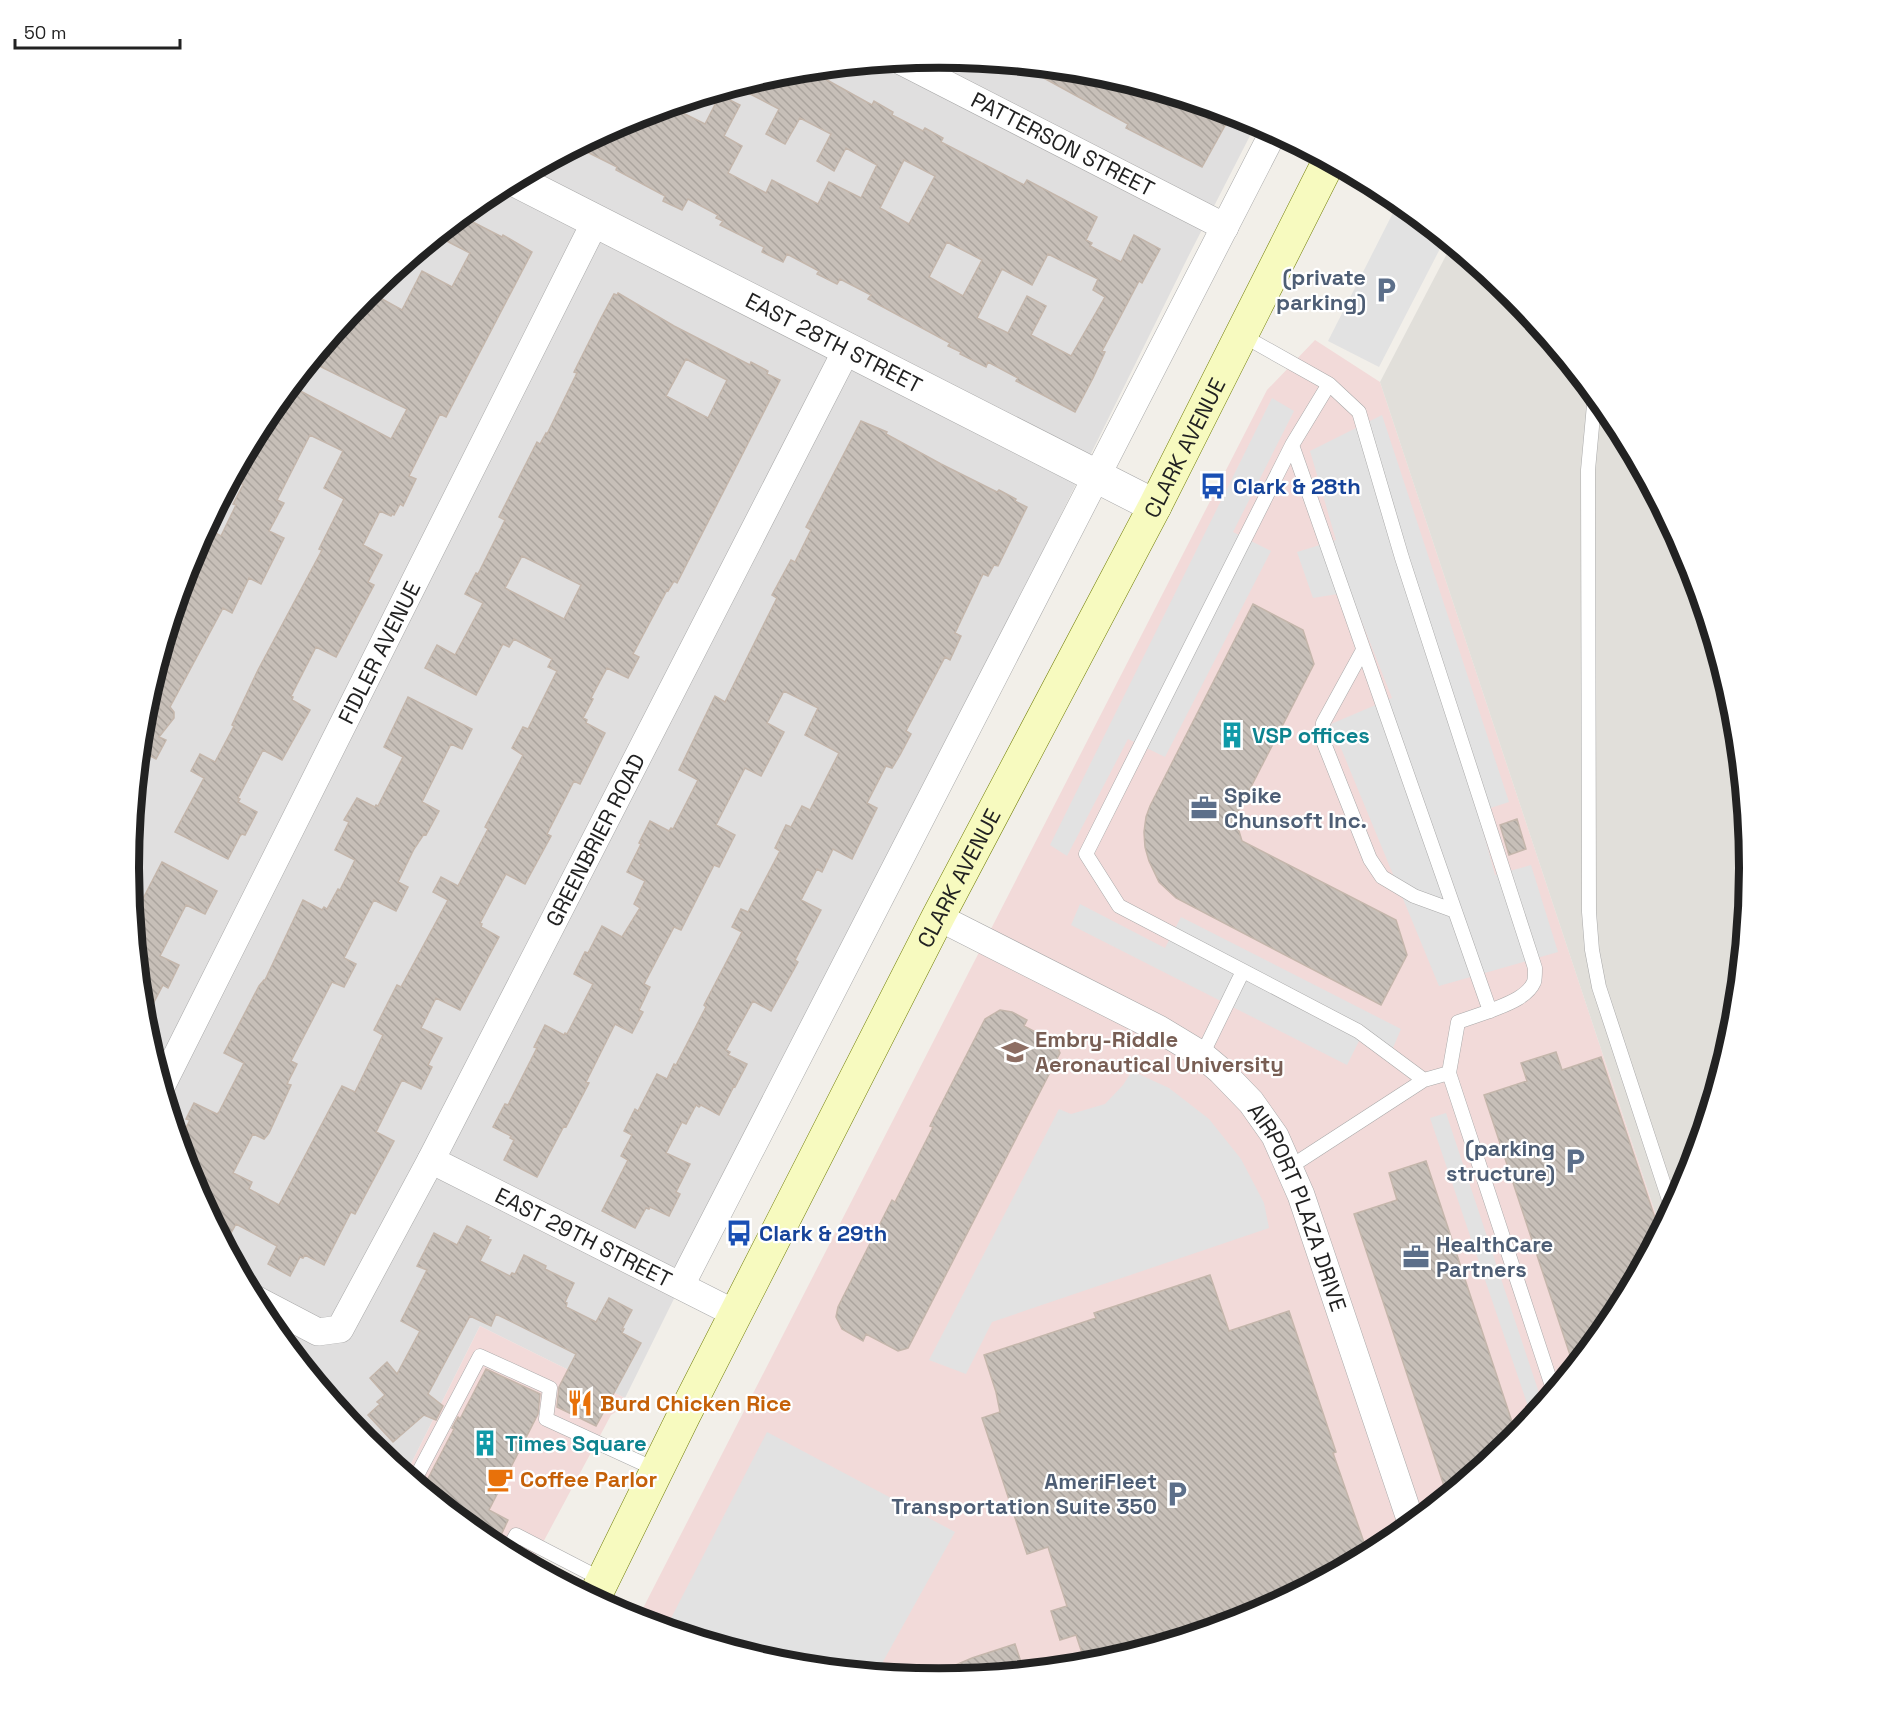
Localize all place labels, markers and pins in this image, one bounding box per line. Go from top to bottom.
place label: (private parking) [1276,263,1366,316]
parking icon: (private parking) [1371,275,1401,305]
bus stop icon: Clark & 28th [1198,471,1228,501]
place label: Clark & 28th [1233,472,1361,500]
building icon: VSP offices [1217,720,1247,750]
place label: VSP offices [1252,721,1370,749]
place label: Spike Chunsoft Inc. [1224,781,1367,834]
office icon: Spike Chunsoft Inc. [1189,793,1219,823]
place label: Embry-Riddle Aeronautical University [1035,1025,1284,1078]
school or university icon: Embry-Riddle Aeronautical University [1000,1037,1030,1067]
place label: (parking structure) [1446,1134,1555,1187]
parking icon: (parking structure) [1560,1146,1590,1176]
bus stop icon: Clark & 29th [724,1218,754,1248]
place label: Clark & 29th [759,1219,887,1247]
place label: HealthCare Partners [1436,1230,1553,1283]
office icon: HealthCare Partners [1401,1242,1431,1272]
restaurant icon: Burd Chicken Rice [565,1388,595,1418]
place label: Burd Chicken Rice [600,1389,792,1417]
building icon: Times Square [470,1428,500,1458]
place label: Times Square [505,1429,647,1457]
cafe icon: Coffee Parlor [485,1464,515,1494]
place label: Coffee Parlor [520,1465,657,1493]
place label: AmeriFleet Transportation Suite 350 [891,1467,1157,1520]
parking icon: AmeriFleet Transportation Suite 350 [1162,1479,1192,1509]

